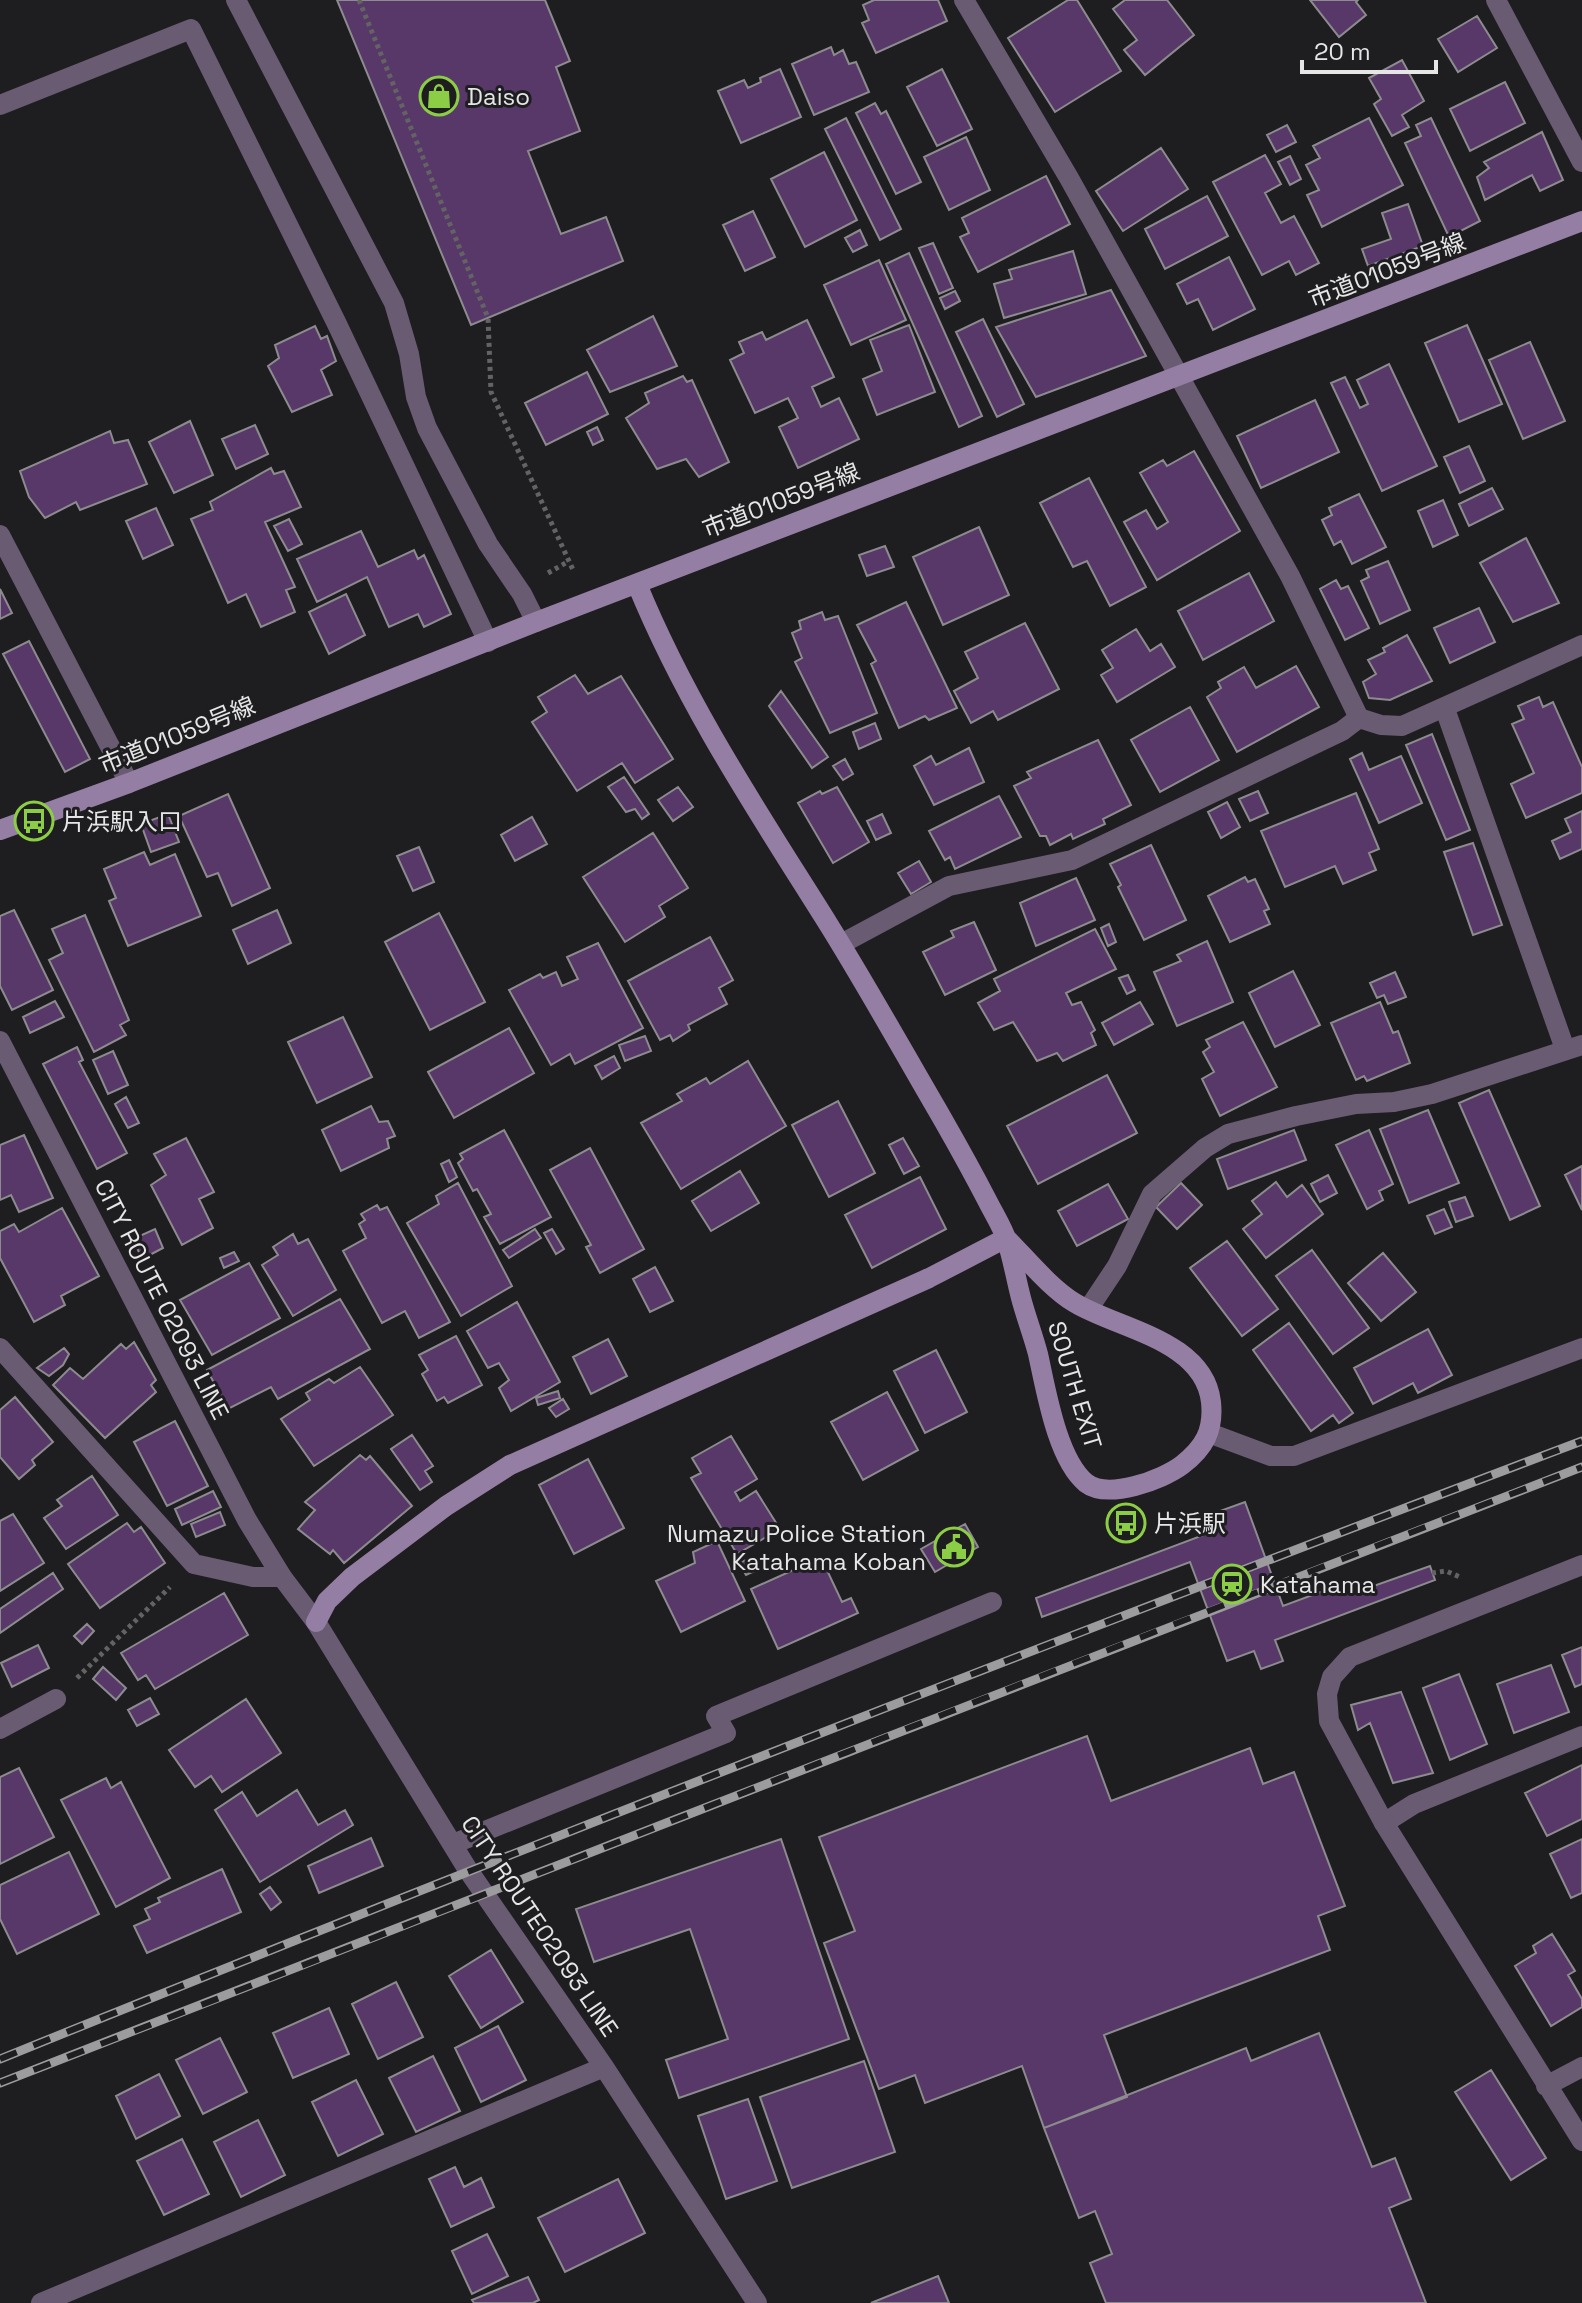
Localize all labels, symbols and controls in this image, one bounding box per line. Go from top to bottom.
scale bar [1302,24,1436,74]
text: 20 m [1314,36,1371,67]
shop icon: Daiso [418,75,460,117]
place label: Daiso [467,81,530,112]
street label: 市道01059号線 [1304,226,1470,314]
street label: 市道01059号線 [698,456,864,544]
street label: 市道01059号線 [94,690,260,780]
bus stop icon: 片浜駅入口 [13,800,55,842]
place label: 片浜駅入口 [62,806,182,837]
street label: CITY ROUTE 02093 LINE [88,1174,236,1424]
street label: SOUTH EXIT [1041,1318,1109,1452]
bus stop icon: 片浜駅 [1105,1502,1147,1544]
place label: 片浜駅 [1154,1508,1226,1539]
place label: Numazu Police Station Katahama Koban [667,1518,926,1577]
public building icon: Numazu Police Station Katahama Koban [933,1526,975,1568]
station icon: Katahama [1211,1563,1253,1605]
place label: Katahama [1260,1569,1376,1600]
street label: CITY ROUTE02093 LINE [455,1810,625,2042]

